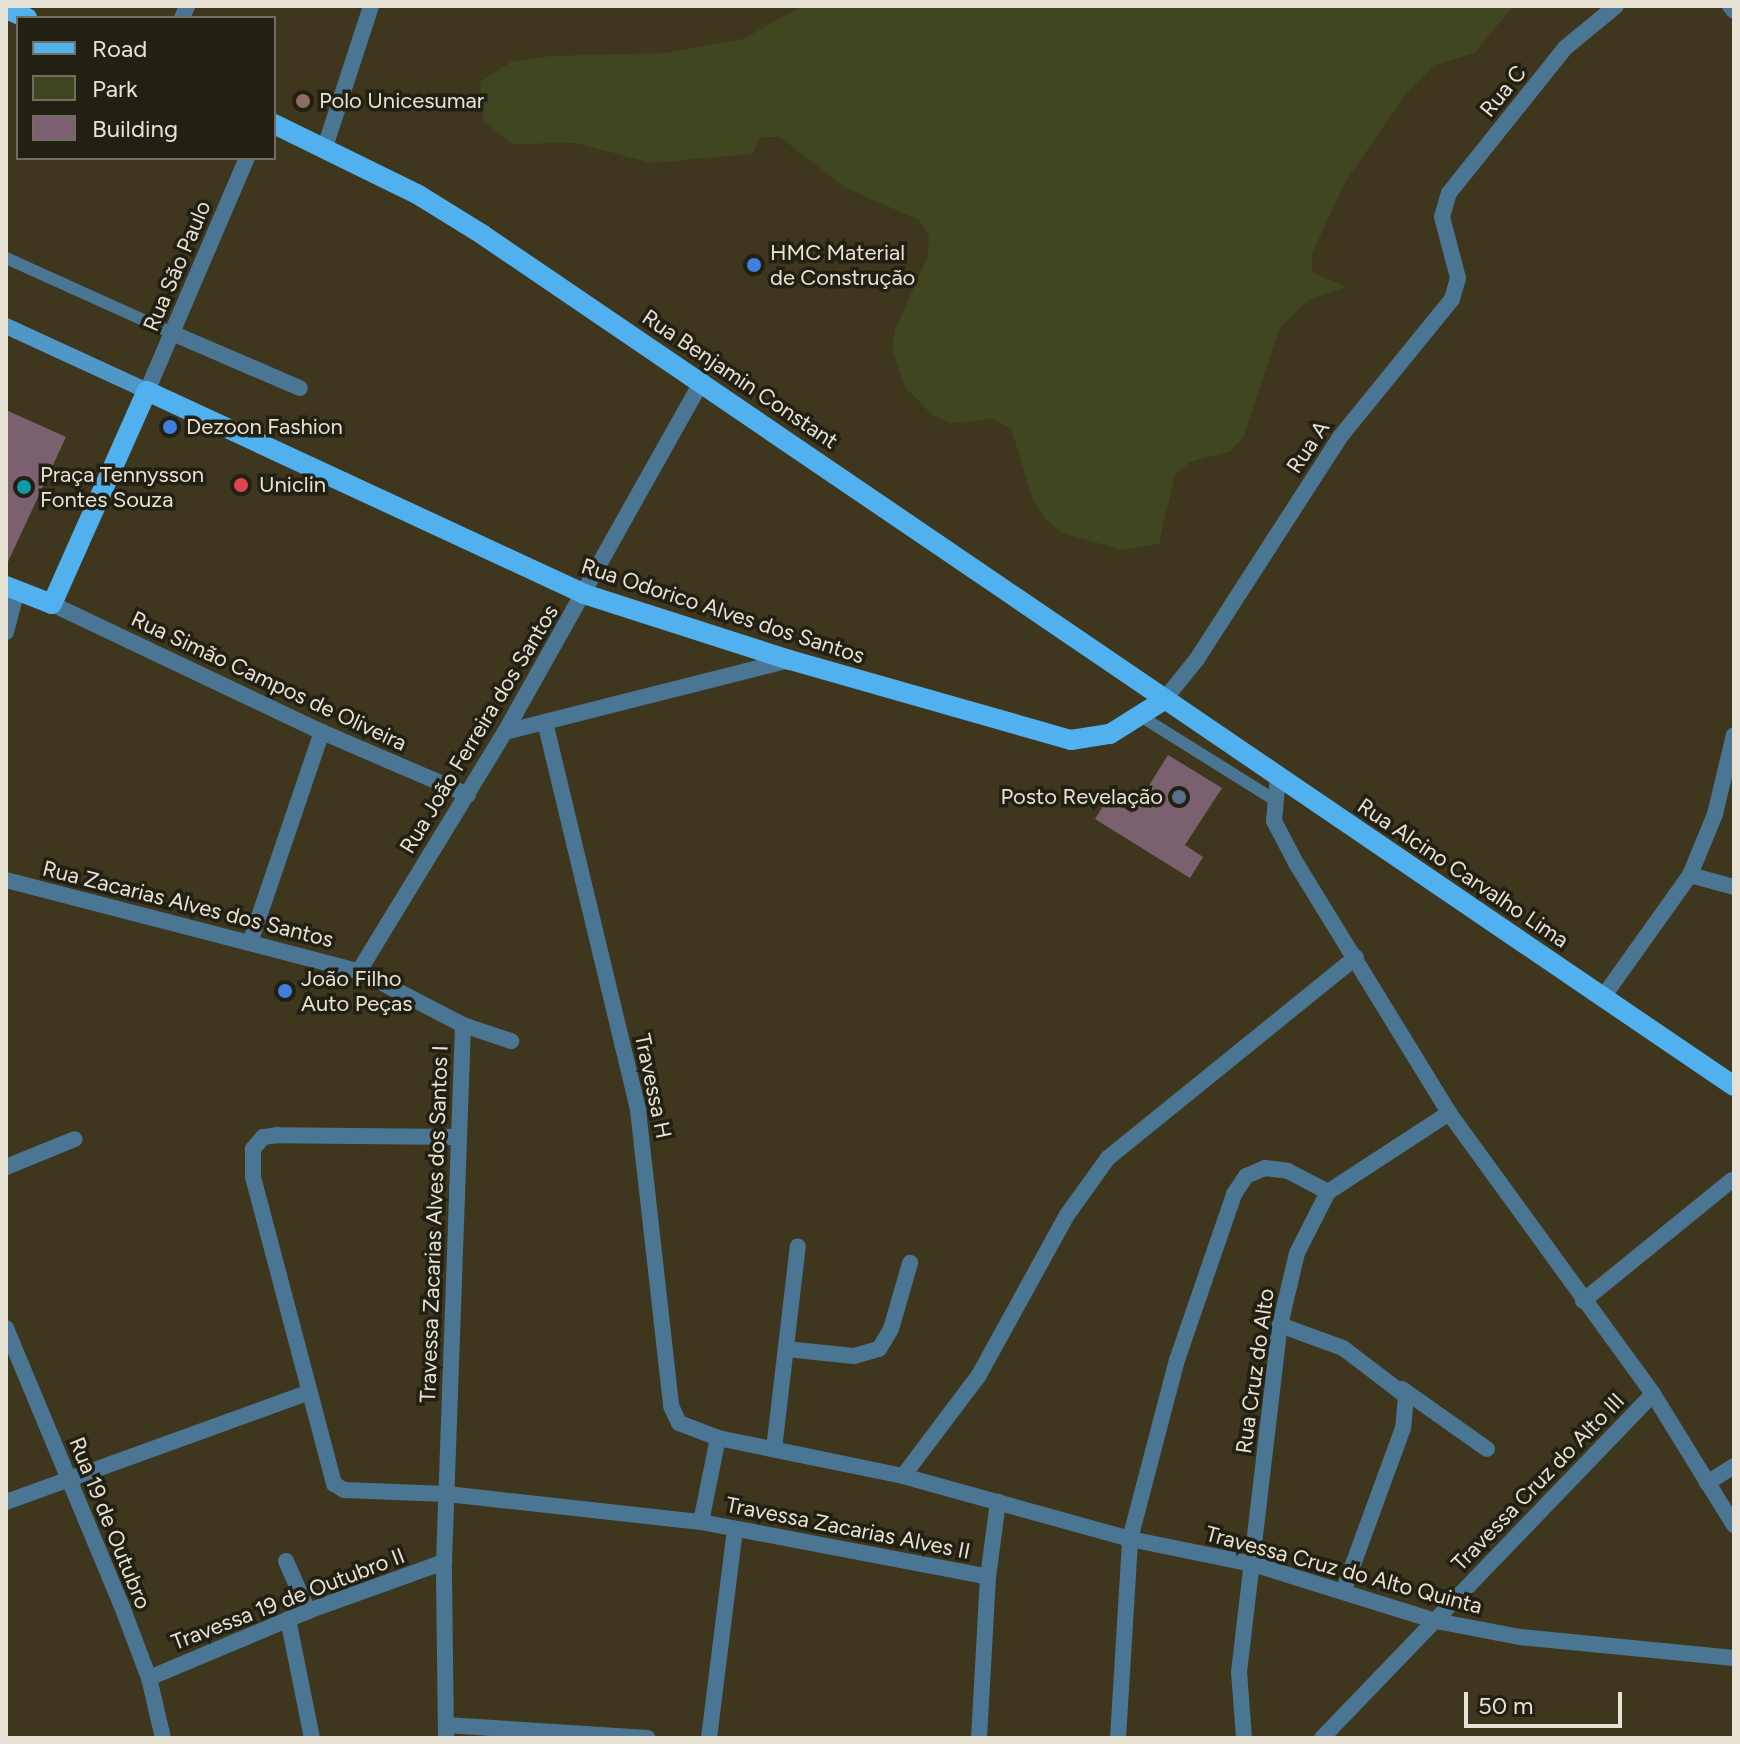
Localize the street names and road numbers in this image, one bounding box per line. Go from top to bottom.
street label: Rua C [1474,60,1532,122]
street label: Rua São Paulo [138,197,216,335]
street label: Rua Benjamin Constant [637,304,843,454]
street label: Rua A [1281,416,1335,478]
street label: Rua Odorico Alves dos Santos [578,553,868,669]
street label: Rua João Ferreira dos Santos [394,600,564,858]
street label: Rua Simão Campos de Oliveira [127,605,411,757]
street label: Rua Alcino Carvalho Lima [1353,793,1573,953]
street label: Rua Zacarias Alves dos Santos [40,855,336,953]
street label: Travessa H [629,1031,677,1141]
street label: Travessa Zacarias Alves dos Santos I [415,1045,453,1403]
street label: Rua Cruz do Alto [1230,1287,1280,1455]
street label: Travessa Cruz do Alto III [1446,1388,1630,1576]
street label: Rua 19 de Outubro [63,1433,157,1613]
street label: Travessa Zacarias Alves II [724,1491,972,1565]
street label: Travessa Cruz do Alto Quinta [1203,1520,1485,1620]
street label: Travessa 19 de Outubro II [168,1542,408,1656]

